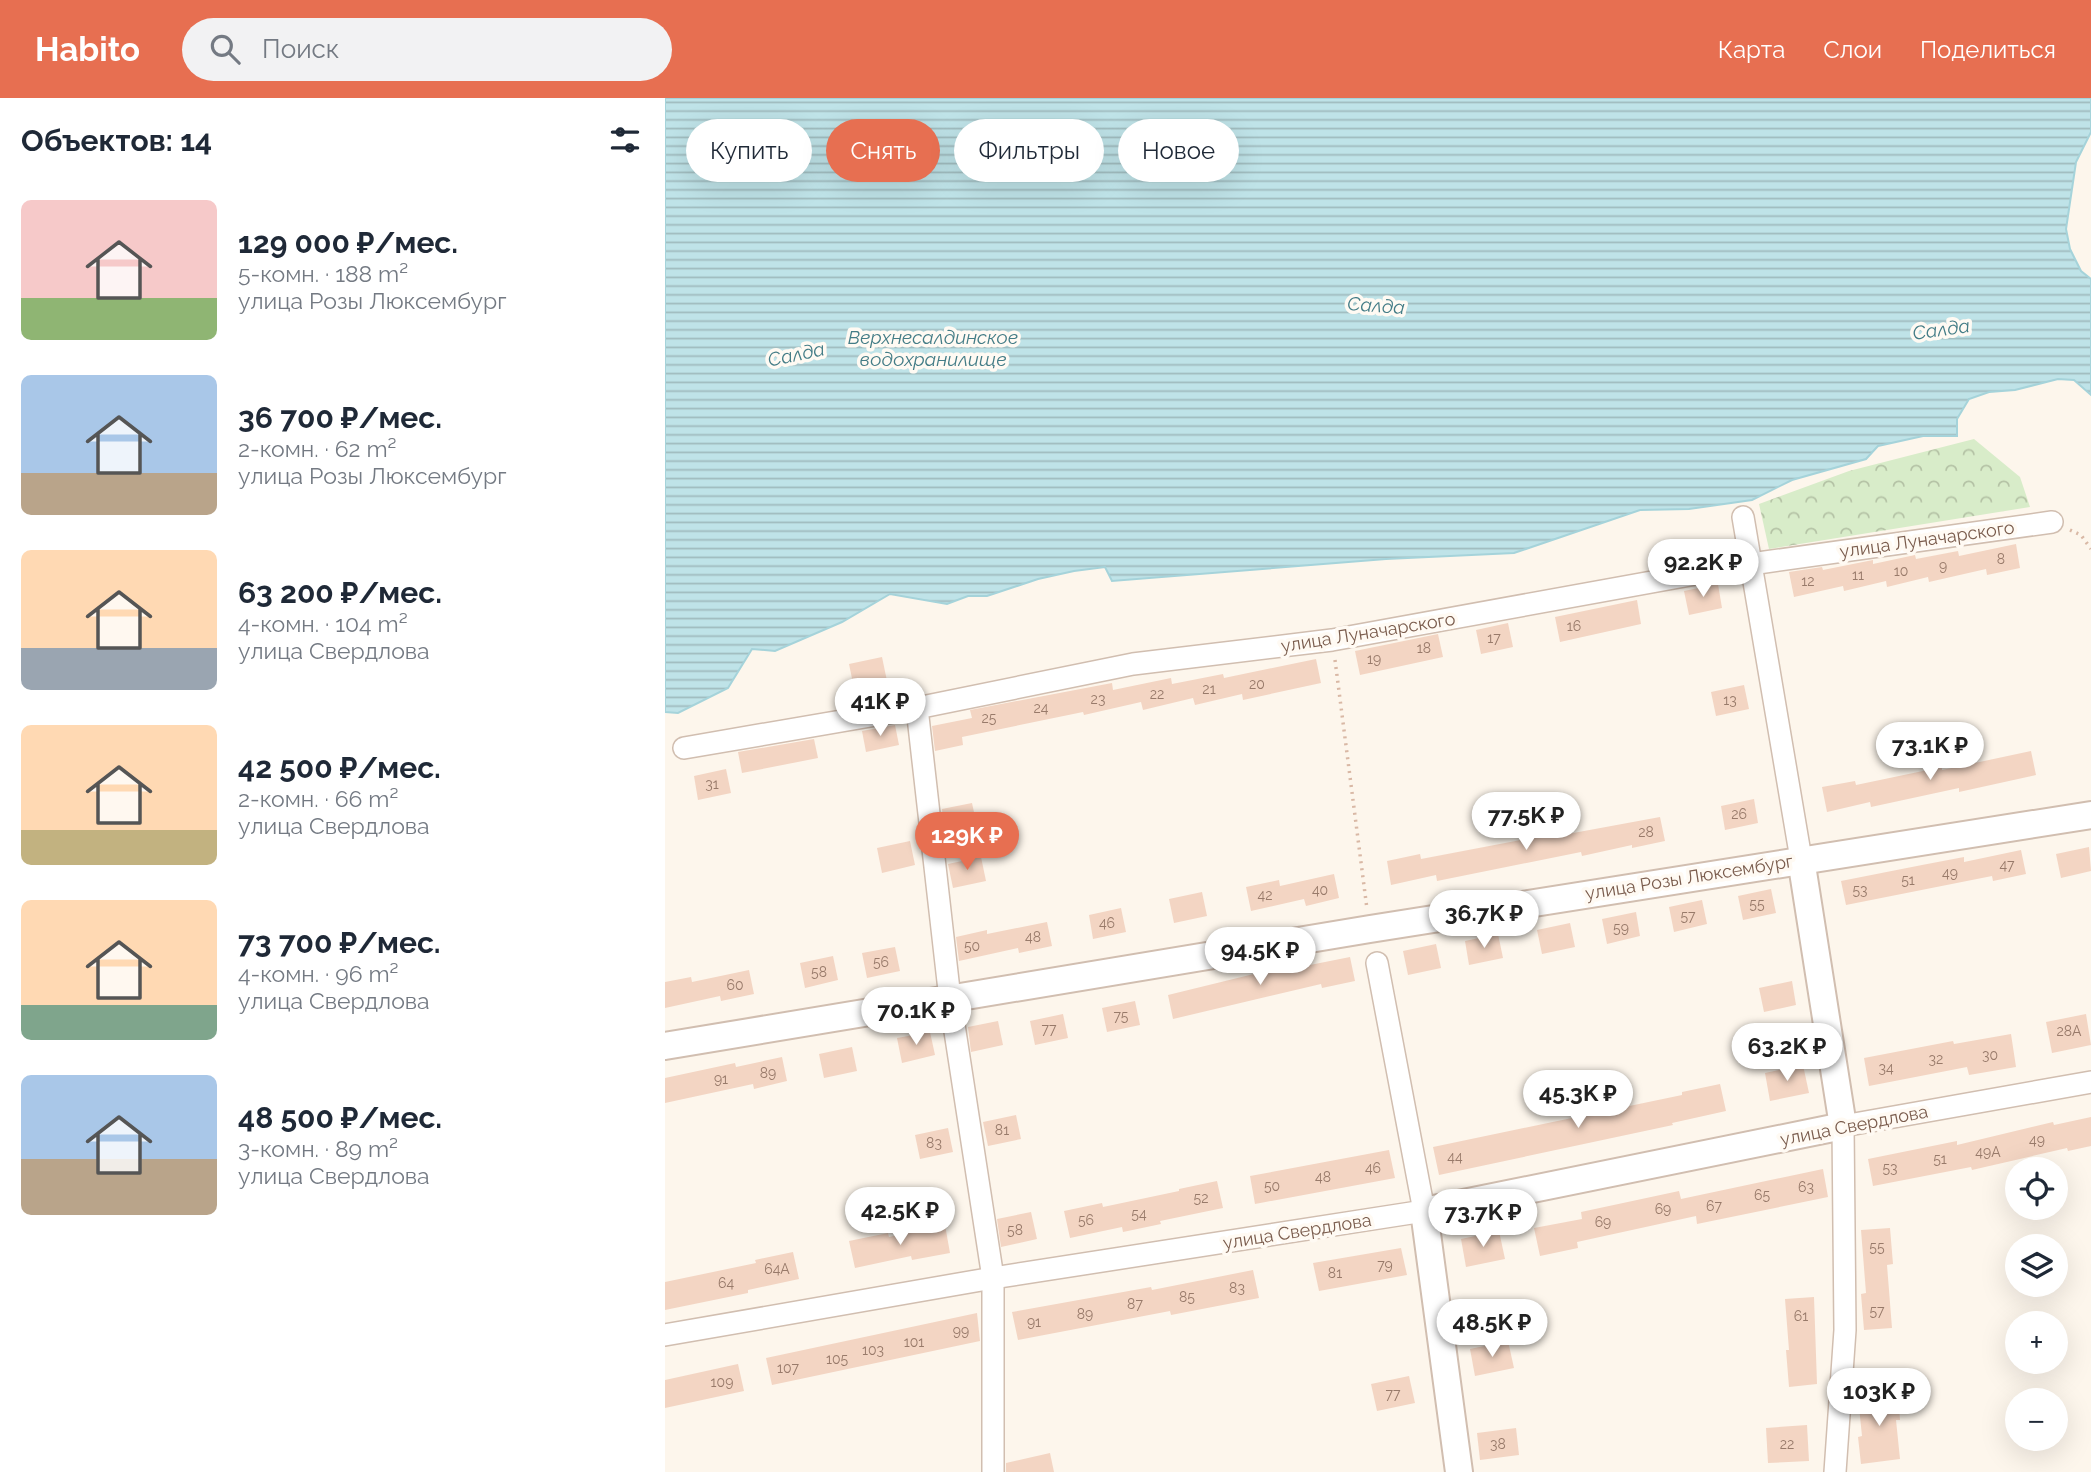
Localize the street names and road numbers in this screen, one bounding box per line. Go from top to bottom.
street label: улица Луначарского [1838,516,2016,562]
street label: улица Луначарского [1279,608,1457,656]
street label: улица Розы Люксембург [1584,850,1794,904]
street label: улица Свердлова [1778,1100,1930,1150]
street label: улица Свердлова [1221,1209,1373,1253]

